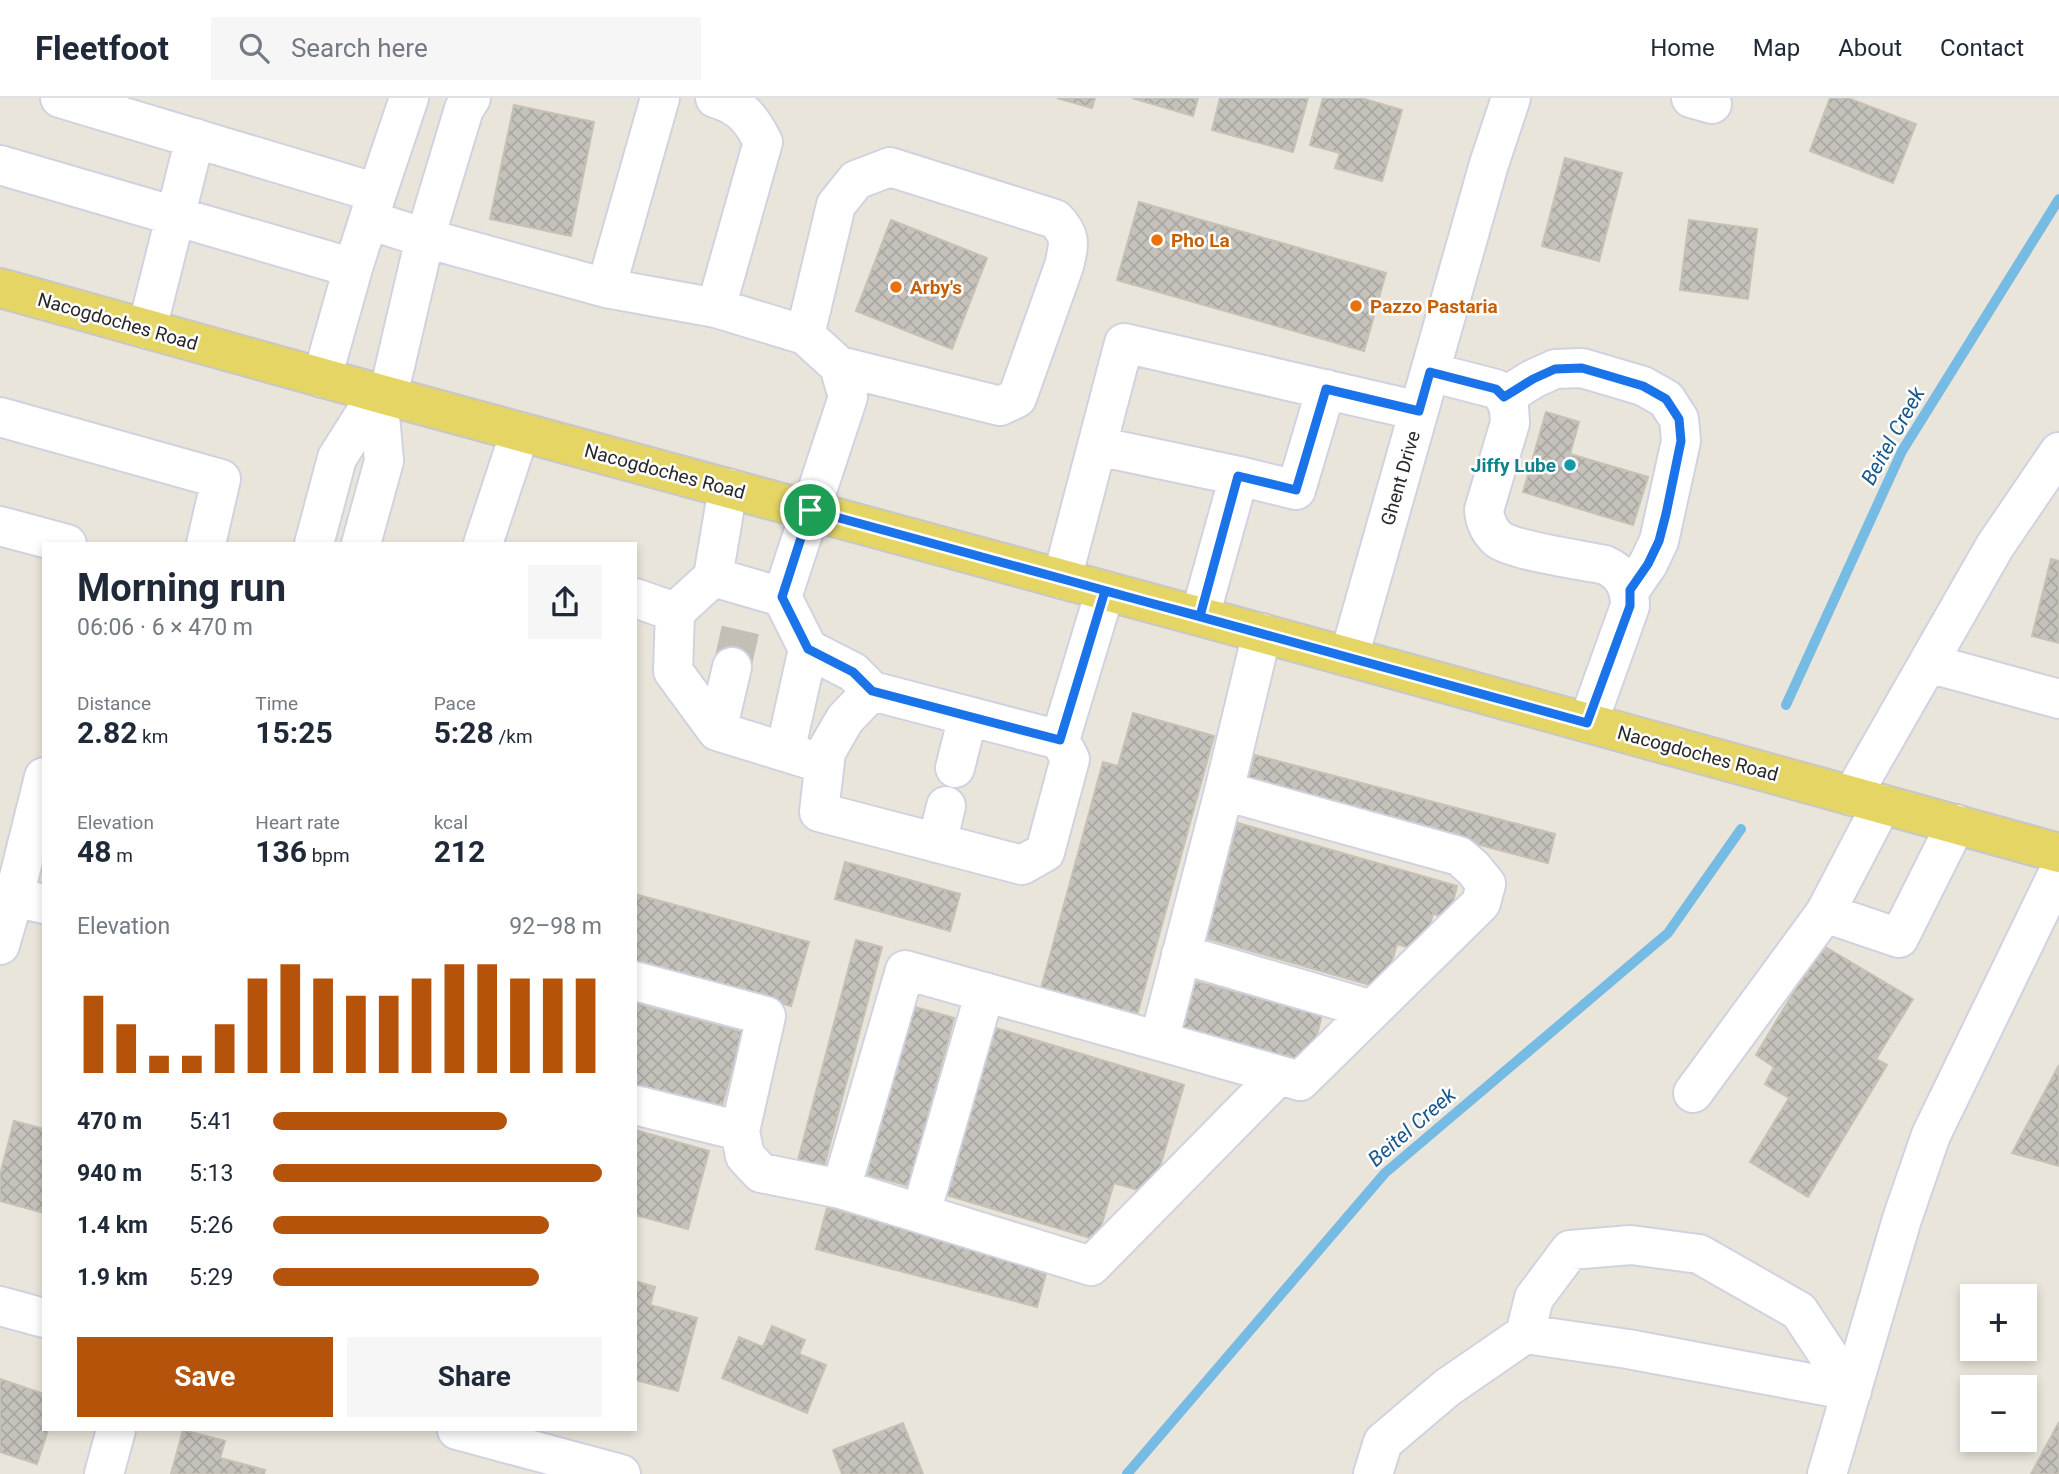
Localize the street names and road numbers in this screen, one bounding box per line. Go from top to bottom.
street label: Nacogdoches Road [35,288,201,355]
street label: Ghent Drive [1376,428,1425,528]
street label: Nacogdoches Road [582,439,748,504]
street label: Nacogdoches Road [1615,721,1781,786]

